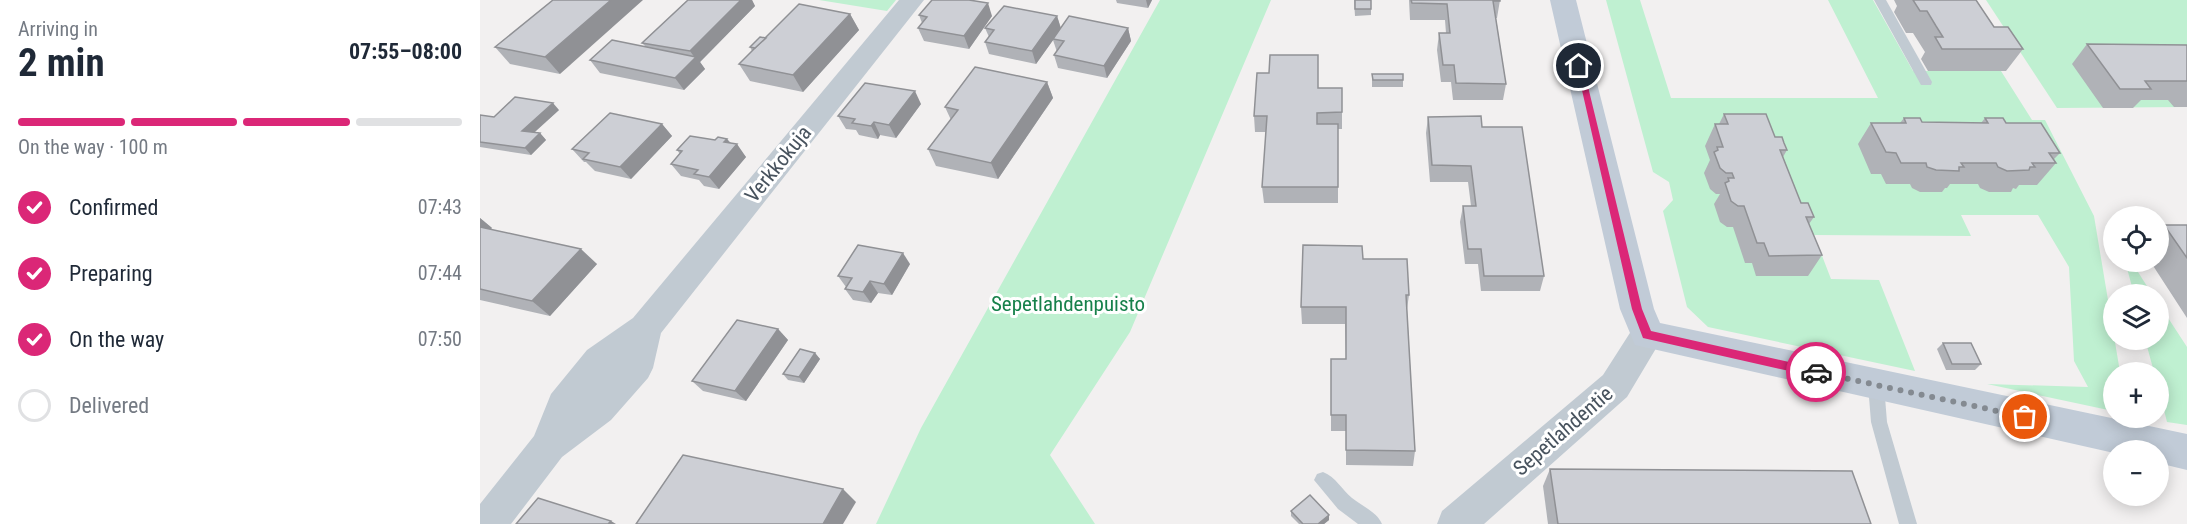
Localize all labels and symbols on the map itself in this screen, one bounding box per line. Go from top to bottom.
pin [1553,40,1604,91]
street label: Verkkokuja [740,121,816,207]
park label: Sepetlahdenpuisto [991,292,1145,316]
courier [1786,342,1846,402]
street label: Sepetlahdentie [1509,381,1618,481]
pin [1999,391,2050,442]

